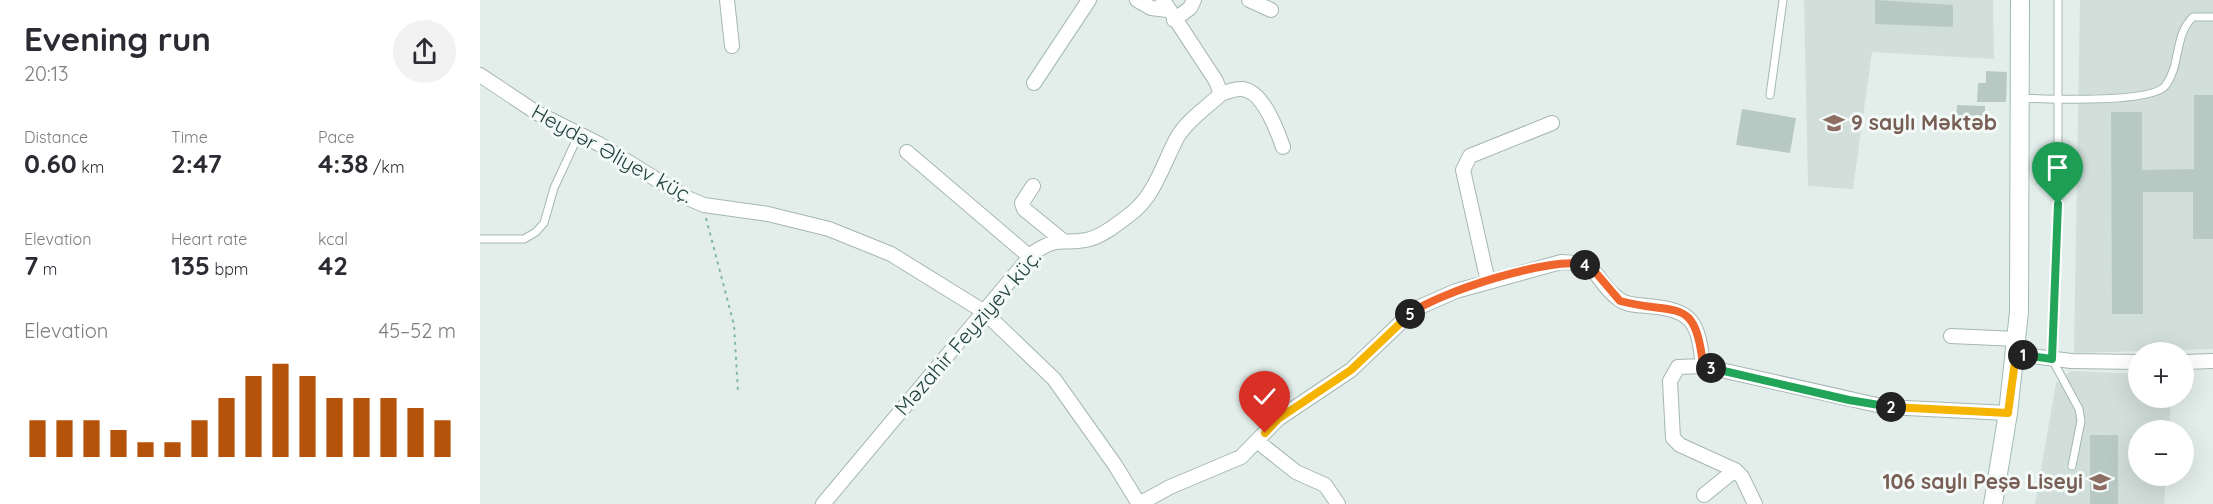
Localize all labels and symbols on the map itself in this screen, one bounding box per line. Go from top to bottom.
street label: Heydər Əliyev küç. [527,98,698,208]
place label: 9 saylı Məktəb [1851,109,1997,135]
school or university icon: 9 saylı Məktəb [1822,111,1846,135]
pin [2032,142,2083,204]
street label: Məzahir Feyziyev küç. [888,244,1046,420]
pin: 4 [1570,250,1600,280]
pin: 5 [1395,299,1425,329]
pin: 1 [2008,340,2038,370]
pin: 3 [1696,353,1726,383]
pin [1239,371,1290,433]
pin: 2 [1876,392,1906,422]
place label: 106 saylı Peşə Liseyi [1882,468,2083,494]
school or university icon: 106 saylı Peşə Liseyi [2088,470,2112,494]

